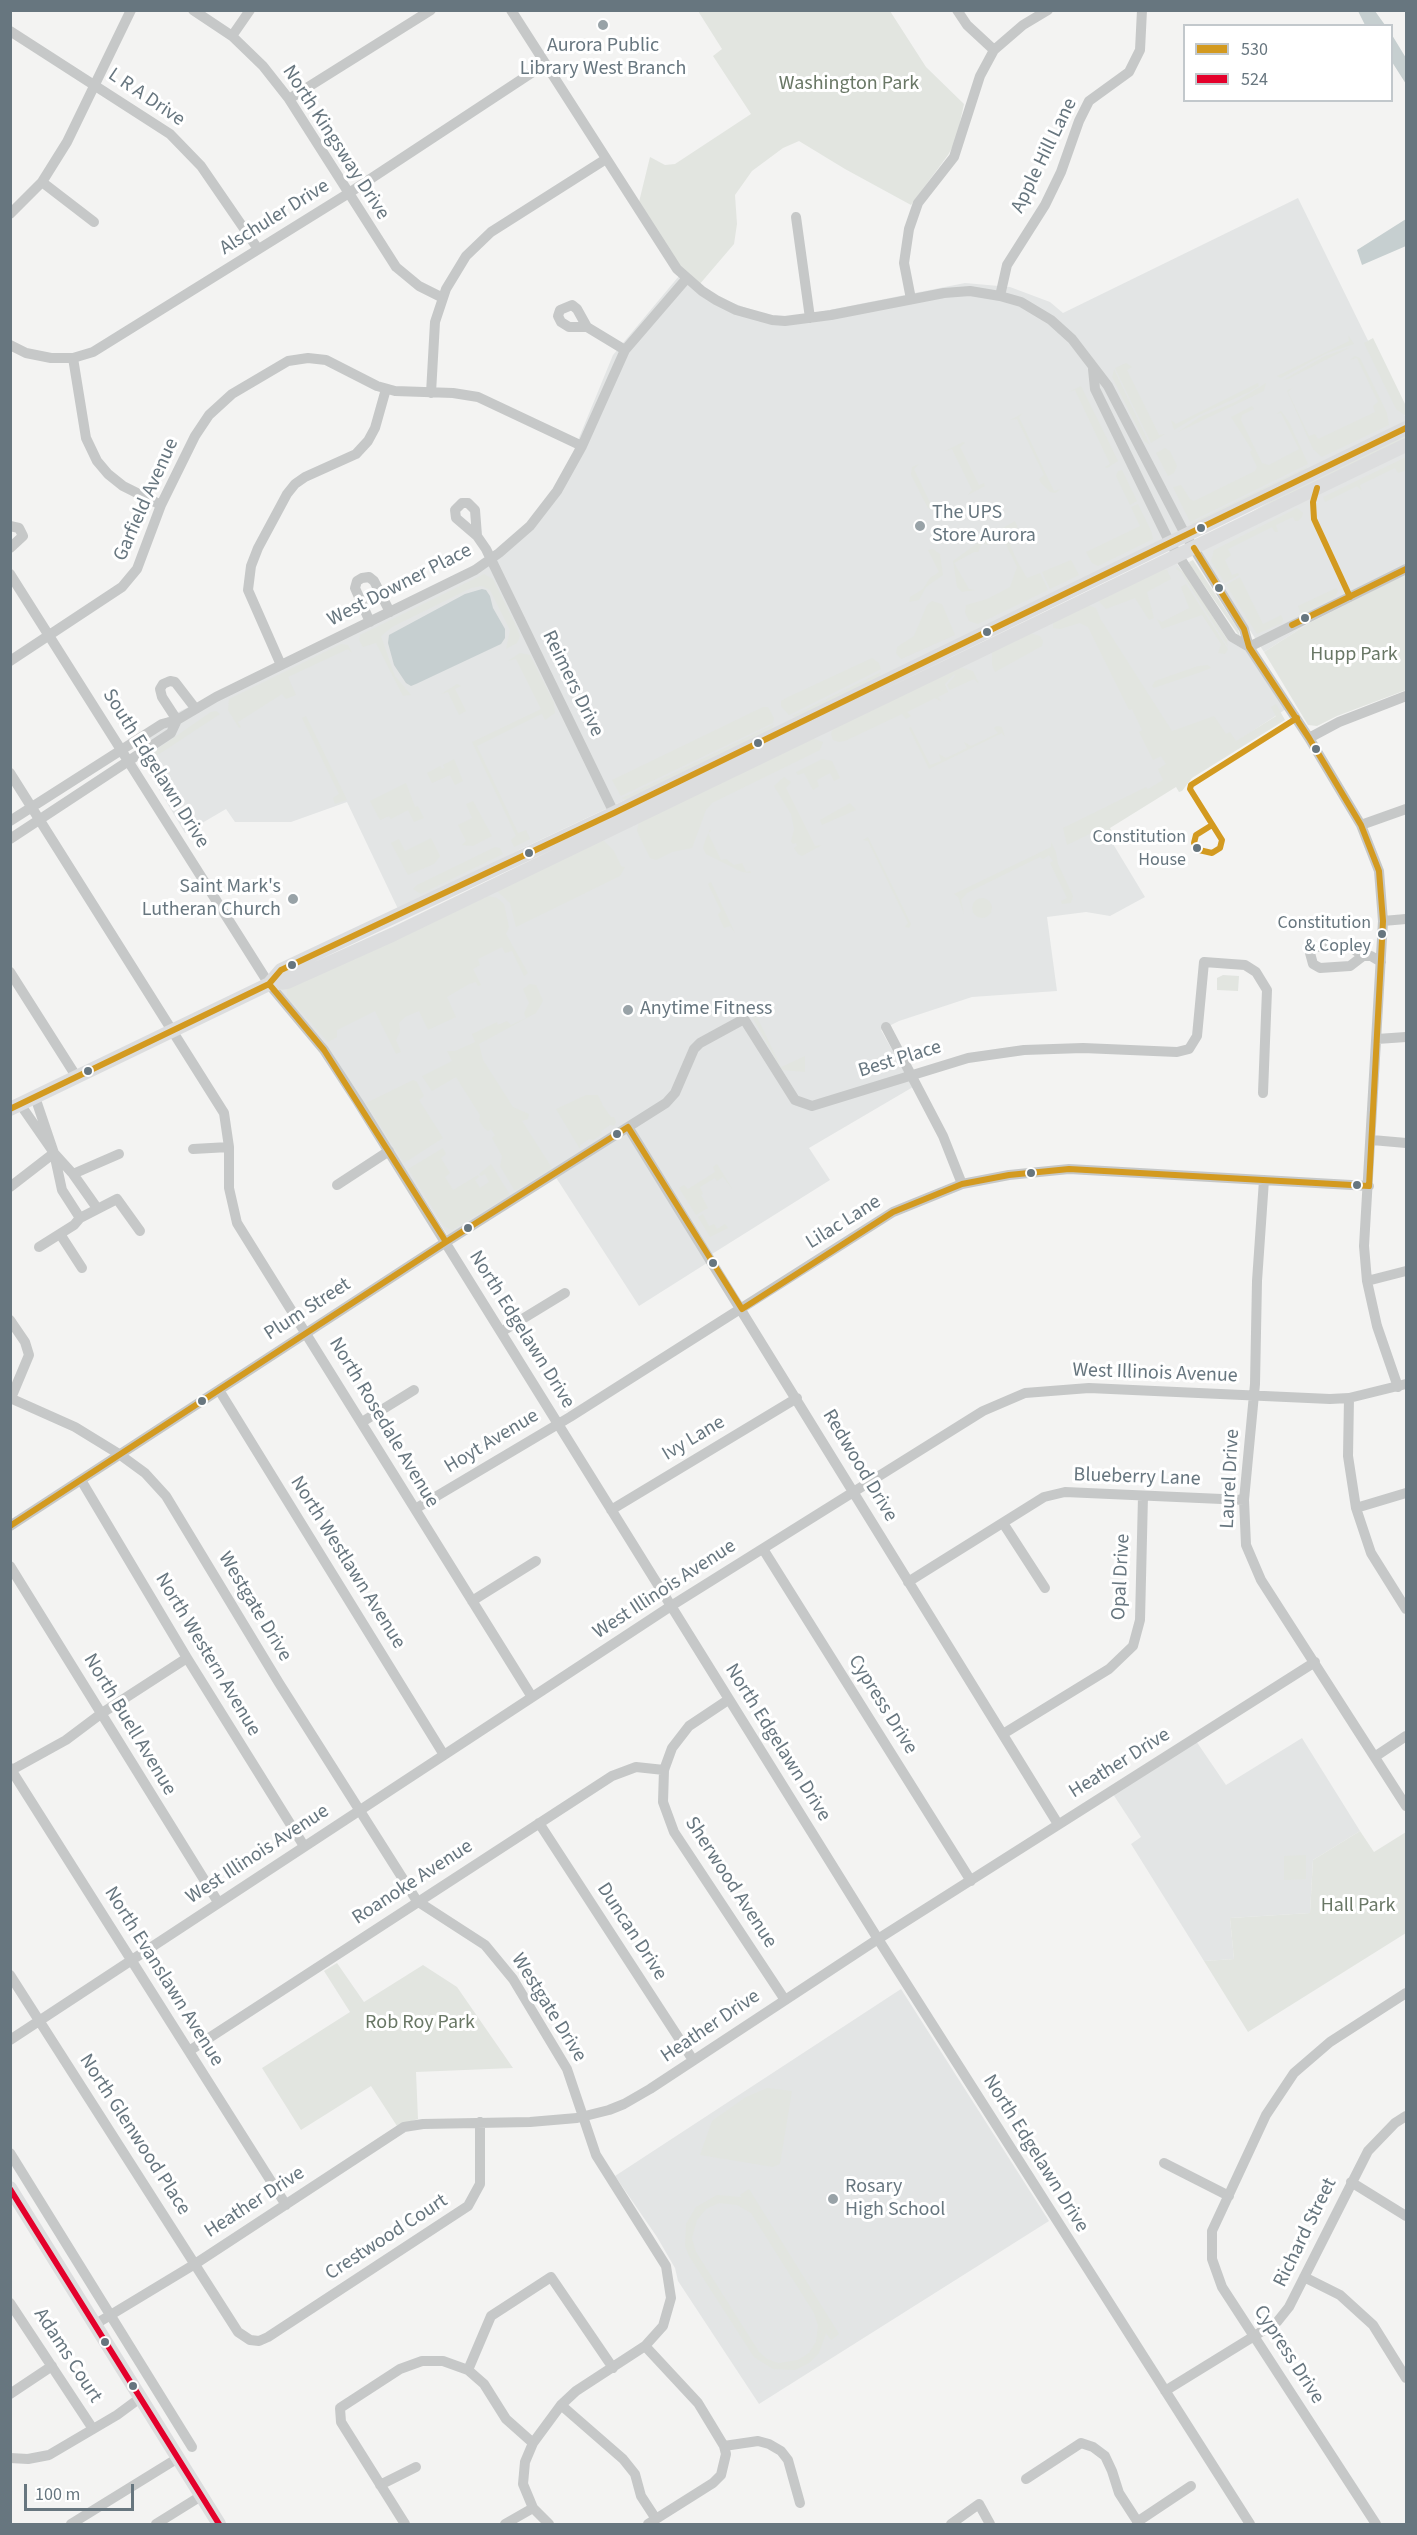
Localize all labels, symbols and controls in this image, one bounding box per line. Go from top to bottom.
marker: Aurora Public Library West Branch [596,18,610,32]
legend [1183,24,1393,102]
place label: Aurora Public Library West Branch [520,35,686,82]
text: 530 [1241,37,1268,62]
street label: North Kingsway Drive [276,61,394,225]
street label: L R A Drive [103,64,189,132]
text: 524 [1241,67,1268,92]
park label: Washington Park [779,73,919,97]
street label: Apple Hill Lane [1007,95,1083,217]
street label: Alschuler Drive [216,175,334,261]
street label: Garfield Avenue [109,435,185,565]
place label: The UPS Store Aurora [932,502,1036,549]
marker: The UPS Store Aurora [913,519,927,533]
unlabelled marker [1195,522,1207,534]
street label: West Downer Place [324,539,476,633]
unlabelled marker [1213,582,1225,594]
unlabelled marker [1299,612,1311,624]
unlabelled marker [981,626,993,638]
street label: Reimers Drive [536,627,608,741]
park label: Hupp Park [1310,644,1398,668]
street label: South Edgelawn Drive [96,685,214,853]
unlabelled marker [752,737,764,749]
unlabelled marker [1310,743,1322,755]
place label: Constitution House [1092,827,1186,870]
marker: Constitution House [1191,842,1203,854]
unlabelled marker [523,847,535,859]
place label: Saint Mark's Lutheran Church [142,876,281,923]
marker: Saint Mark's Lutheran Church [286,892,300,906]
place label: Constitution & Copley [1277,913,1371,956]
marker: Constitution & Copley [1376,928,1388,940]
unlabelled marker [286,959,298,971]
place label: Anytime Fitness [640,998,772,1022]
marker: Anytime Fitness [621,1003,635,1017]
street label: Best Place [856,1036,944,1084]
unlabelled marker [82,1065,94,1077]
unlabelled marker [611,1128,623,1140]
unlabelled marker [1025,1167,1037,1179]
unlabelled marker [1351,1179,1363,1191]
street label: Lilac Lane [802,1191,886,1255]
unlabelled marker [462,1222,474,1234]
street label: North Edgelawn Drive [463,1247,579,1413]
unlabelled marker [707,1257,719,1269]
street label: Plum Street [260,1273,356,1347]
street label: North Rosedale Avenue [323,1333,443,1513]
street label: West Illinois Avenue [1072,1359,1238,1389]
unlabelled marker [196,1395,208,1407]
street label: Hoyt Avenue [441,1405,543,1479]
street label: Redwood Drive [816,1406,902,1526]
street label: Ivy Lane [658,1411,730,1467]
street label: Laurel Drive [1216,1429,1246,1529]
street label: Blueberry Lane [1073,1464,1201,1492]
street label: North Westlawn Avenue [284,1472,410,1654]
street label: Opal Drive [1108,1533,1136,1621]
street label: West Illinois Avenue [589,1535,741,1645]
street label: Westgate Drive [212,1548,296,1666]
street label: North Western Avenue [149,1569,265,1741]
street label: North Buell Avenue [77,1650,181,1800]
street label: Cypress Drive [842,1651,922,1759]
street label: North Edgelawn Drive [719,1660,835,1826]
street label: Heather Drive [1065,1724,1175,1804]
street label: West Illinois Avenue [182,1800,334,1910]
street label: Sherwood Avenue [679,1813,781,1953]
street label: Roanoke Avenue [348,1835,478,1931]
street label: Duncan Drive [591,1879,671,1985]
street label: North Evanslawn Avenue [98,1883,228,2071]
park label: Hall Park [1321,1895,1395,1919]
street label: Westgate Drive [505,1949,591,2067]
street label: Heather Drive [657,1985,765,2069]
park label: Rob Roy Park [365,2012,475,2036]
street label: North Glenwood Place [73,2050,195,2220]
street label: North Edgelawn Drive [977,2071,1093,2237]
street label: Heather Drive [201,2162,309,2244]
street label: Richard Street [1269,2175,1343,2291]
place label: Rosary High School [845,2176,945,2223]
street label: Crestwood Court [321,2190,453,2286]
marker: Rosary High School [826,2192,840,2206]
street label: Cypress Drive [1247,2301,1329,2409]
street label: Adams Court [28,2304,106,2408]
unlabelled marker [99,2336,111,2348]
unlabelled marker [127,2380,139,2392]
scale bar [27,2472,136,2510]
text: 100 m [35,2482,80,2507]

